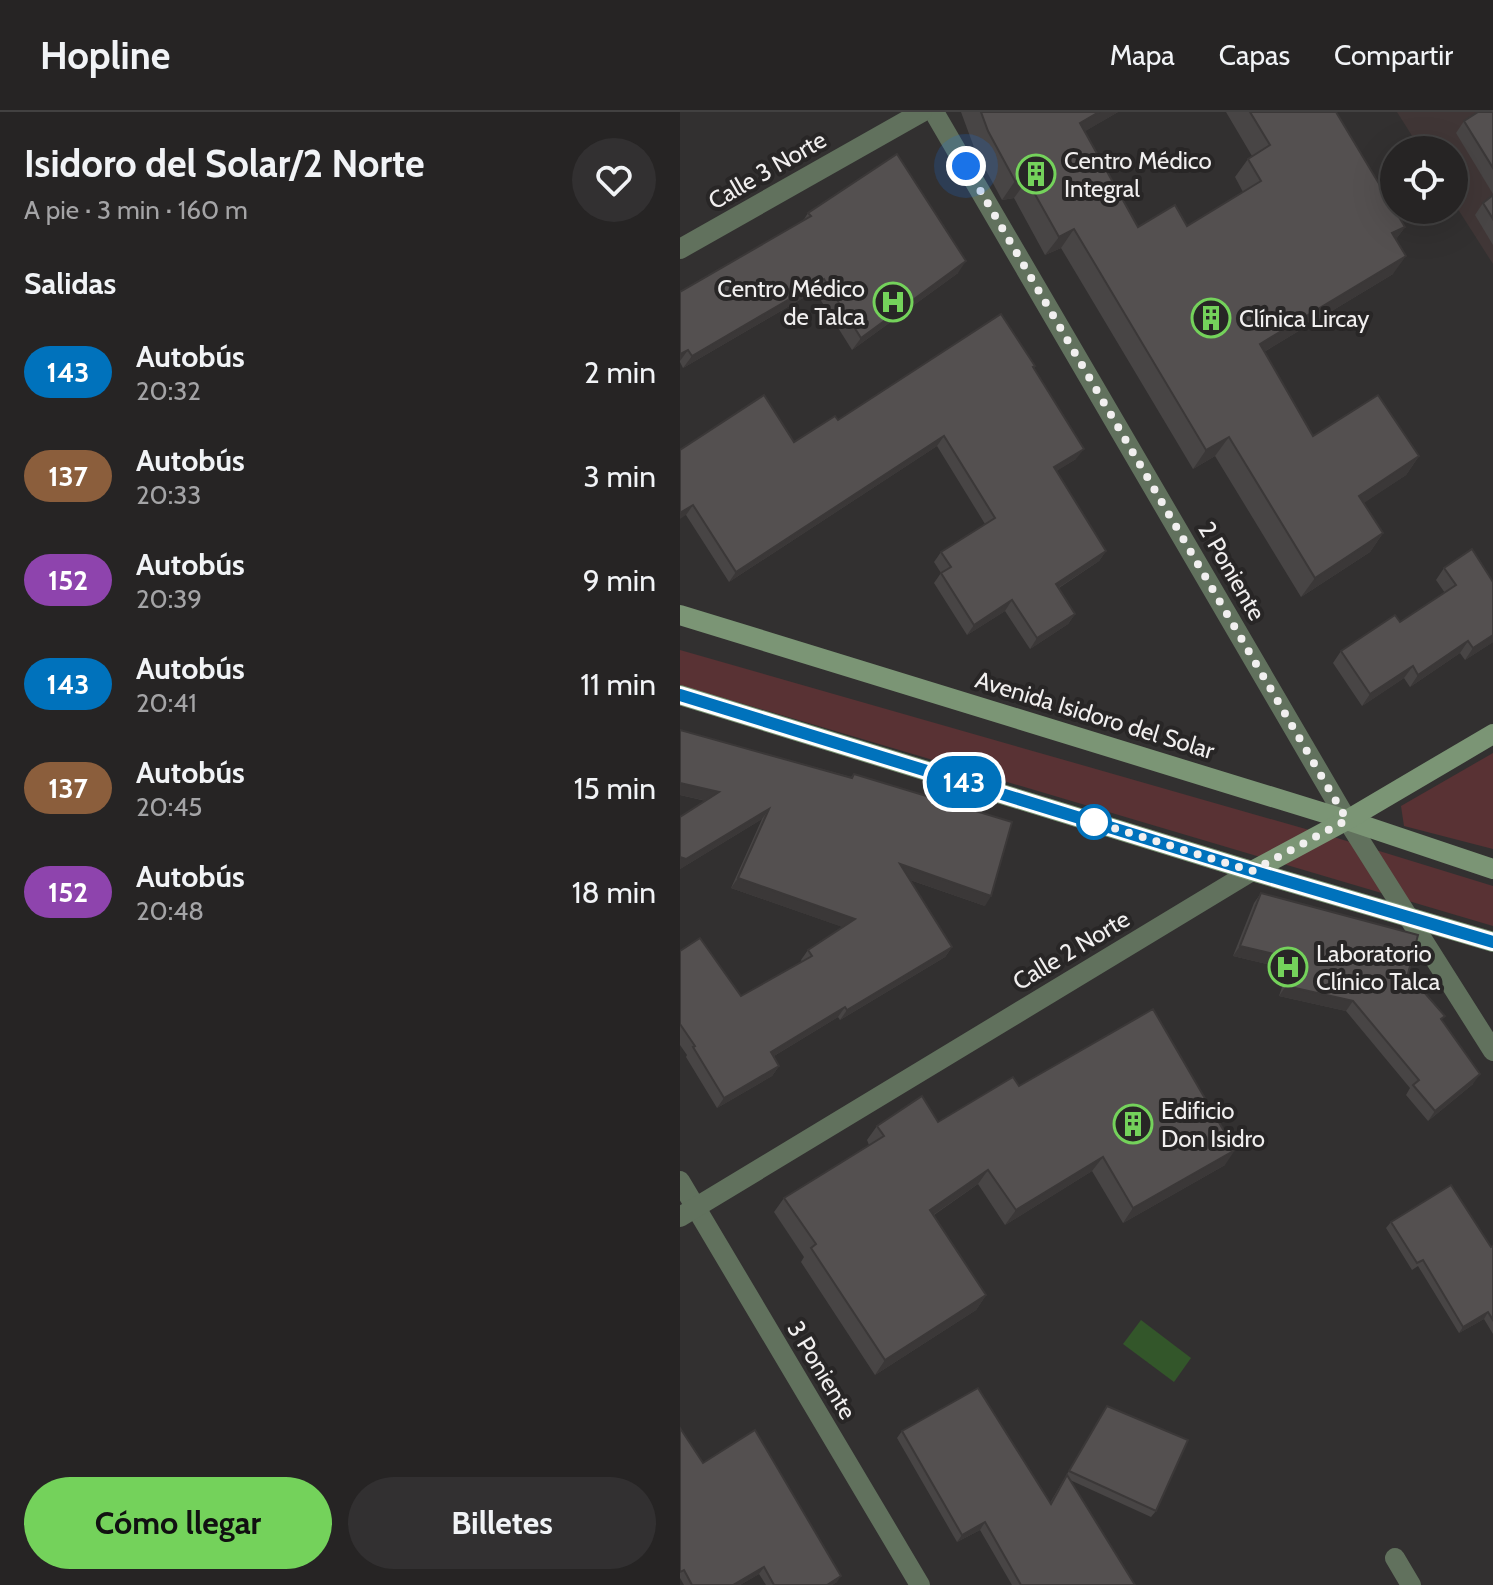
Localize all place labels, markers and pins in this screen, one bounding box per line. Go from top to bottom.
place label: Centro Médico Integral [1064,146,1212,203]
building icon: Centro Médico Integral [1015,153,1057,195]
place label: Centro Médico de Talca [717,274,865,331]
hospital icon: Centro Médico de Talca [872,281,914,323]
building icon: Clínica Lircay [1190,297,1232,339]
place label: Clínica Lircay [1239,304,1369,333]
unlabelled marker [1077,805,1111,839]
place label: Laboratorio Clínico Talca [1316,939,1441,996]
hospital icon: Laboratorio Clínico Talca [1267,946,1309,988]
place label: Edificio Don Isidro [1161,1096,1265,1153]
building icon: Edificio Don Isidro [1112,1103,1154,1145]

